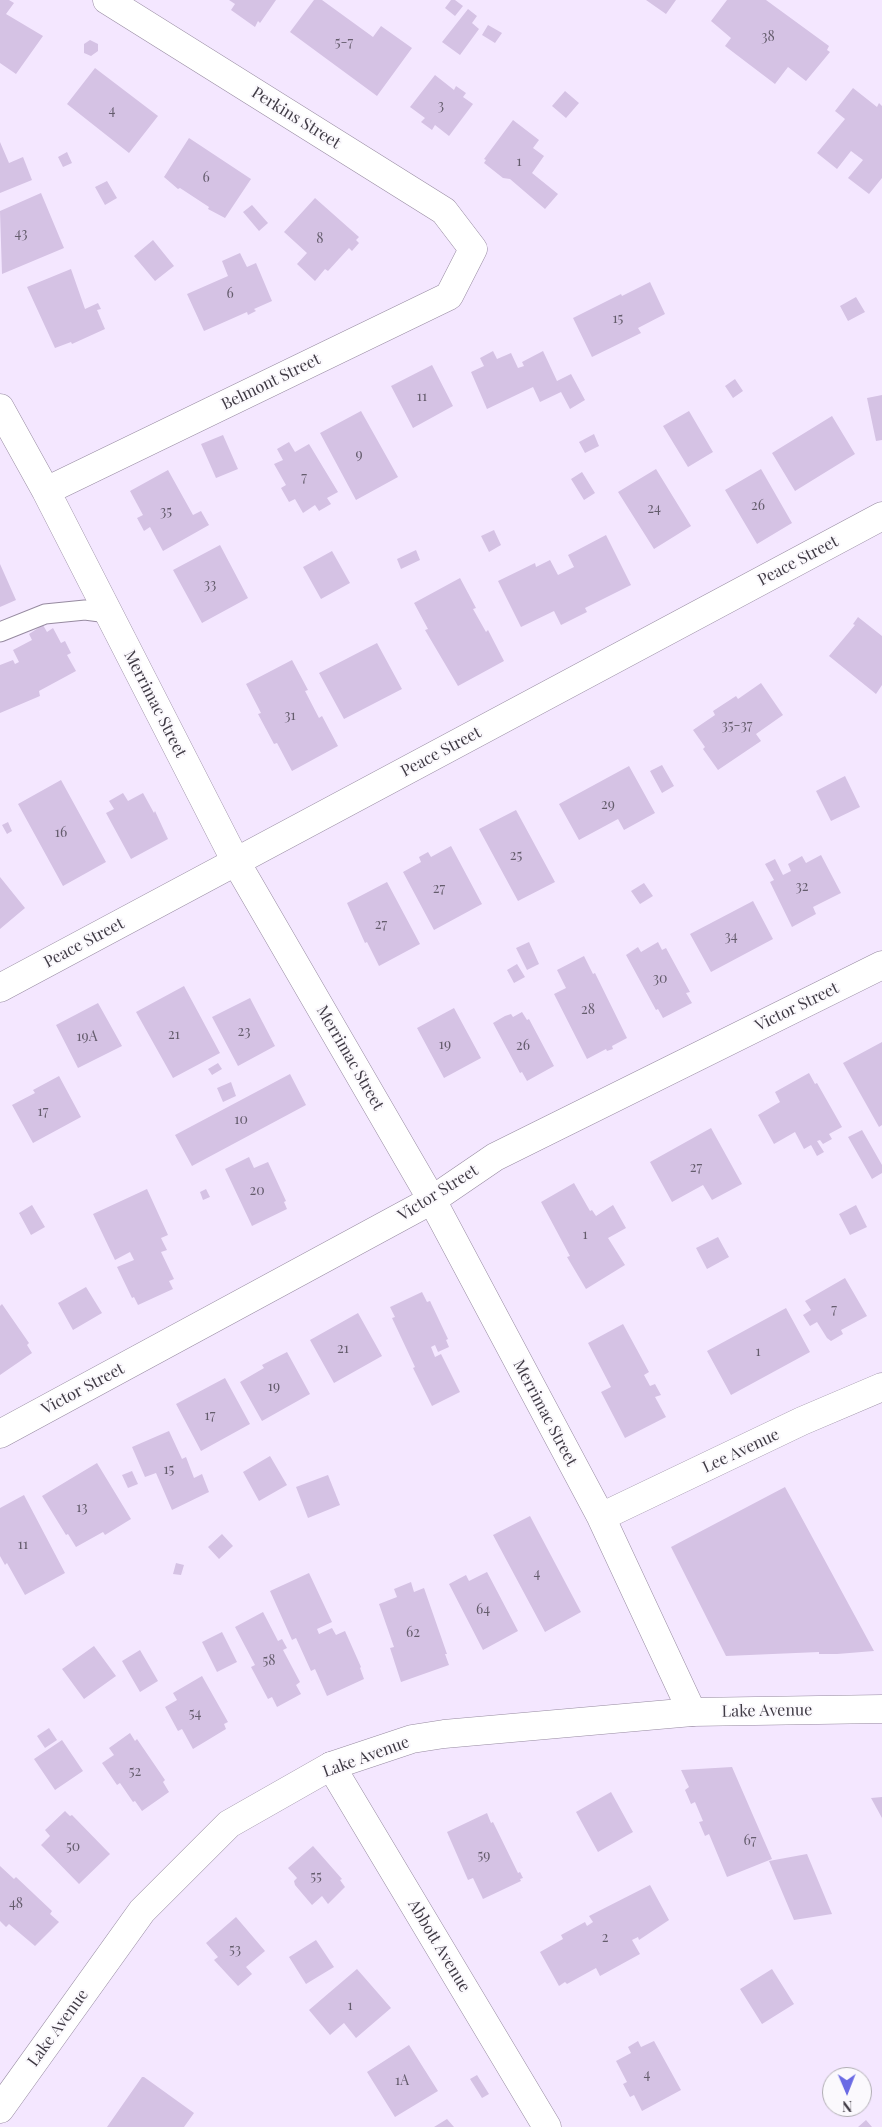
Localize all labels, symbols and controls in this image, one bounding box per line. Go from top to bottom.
house number: 38 [761,29,775,45]
house number: 5-7 [335,35,353,51]
street label: Perkins Street [248,83,344,153]
house number: 3 [438,98,444,114]
house number: 4 [109,103,115,119]
house number: 1 [516,154,522,170]
house number: 6 [202,170,210,186]
house number: 43 [15,226,27,242]
house number: 8 [316,231,324,247]
house number: 6 [226,286,234,302]
house number: 15 [613,311,623,327]
street label: Belmont Street [218,350,324,414]
house number: 11 [417,389,427,405]
house number: 9 [355,447,363,463]
house number: 7 [301,470,307,486]
house number: 26 [751,498,765,514]
house number: 24 [647,501,661,517]
house number: 35 [160,504,172,520]
street label: Peace Street [755,532,841,590]
house number: 33 [204,577,216,593]
street label: Merrimac Street [120,647,190,761]
house number: 31 [284,708,296,724]
house number: 35-37 [721,718,753,734]
street label: Peace Street [398,723,484,781]
house number: 29 [601,797,615,813]
house number: 16 [55,825,67,841]
house number: 25 [510,848,522,864]
house number: 32 [795,879,809,895]
house number: 27 [433,881,445,897]
street label: Peace Street [41,914,127,972]
house number: 27 [375,917,387,933]
house number: 34 [724,929,738,945]
house number: 30 [653,971,667,987]
street label: Victor Street [752,979,842,1035]
street label: Merrimac Street [312,1002,388,1114]
house number: 28 [581,1002,595,1018]
house number: 23 [237,1024,251,1040]
house number: 21 [168,1027,180,1043]
house number: 19A [76,1029,98,1045]
house number: 19 [439,1037,451,1053]
house number: 26 [516,1038,530,1054]
house number: 17 [38,1104,48,1120]
house number: 10 [234,1112,248,1128]
house number: 27 [690,1160,702,1176]
street label: Victor Street [394,1161,482,1225]
house number: 20 [249,1183,265,1199]
house number: 1 [582,1227,588,1243]
house number: 7 [831,1302,837,1318]
house number: 21 [337,1341,349,1357]
house number: 1 [755,1344,761,1360]
street label: Merrimac Street [509,1357,581,1469]
street label: Victor Street [38,1359,128,1419]
house number: 19 [268,1379,280,1395]
house number: 17 [205,1408,215,1424]
street label: Lee Avenue [700,1425,782,1477]
house number: 15 [164,1462,174,1478]
house number: 13 [76,1500,88,1516]
house number: 11 [18,1537,28,1553]
house number: 4 [534,1566,540,1582]
house number: 64 [476,1602,490,1618]
house number: 62 [406,1625,420,1641]
house number: 58 [262,1653,276,1669]
street label: Lake Avenue [722,1701,812,1721]
house number: 54 [189,1706,201,1722]
street label: Lake Avenue [320,1732,412,1782]
house number: 52 [129,1764,141,1780]
house number: 67 [744,1833,756,1849]
house number: 50 [66,1839,80,1855]
house number: 59 [478,1848,490,1864]
house number: 55 [310,1869,322,1885]
house number: 48 [9,1896,23,1912]
street label: Abbott Avenue [404,1896,474,1996]
house number: 2 [602,1930,608,1946]
house number: 53 [229,1942,241,1958]
street label: Lake Avenue [24,1986,92,2070]
house number: 1 [347,1998,353,2014]
house number: 4 [644,2067,650,2083]
north arrow [822,2067,872,2117]
house number: 1A [395,2073,409,2089]
text: N [842,2097,852,2116]

